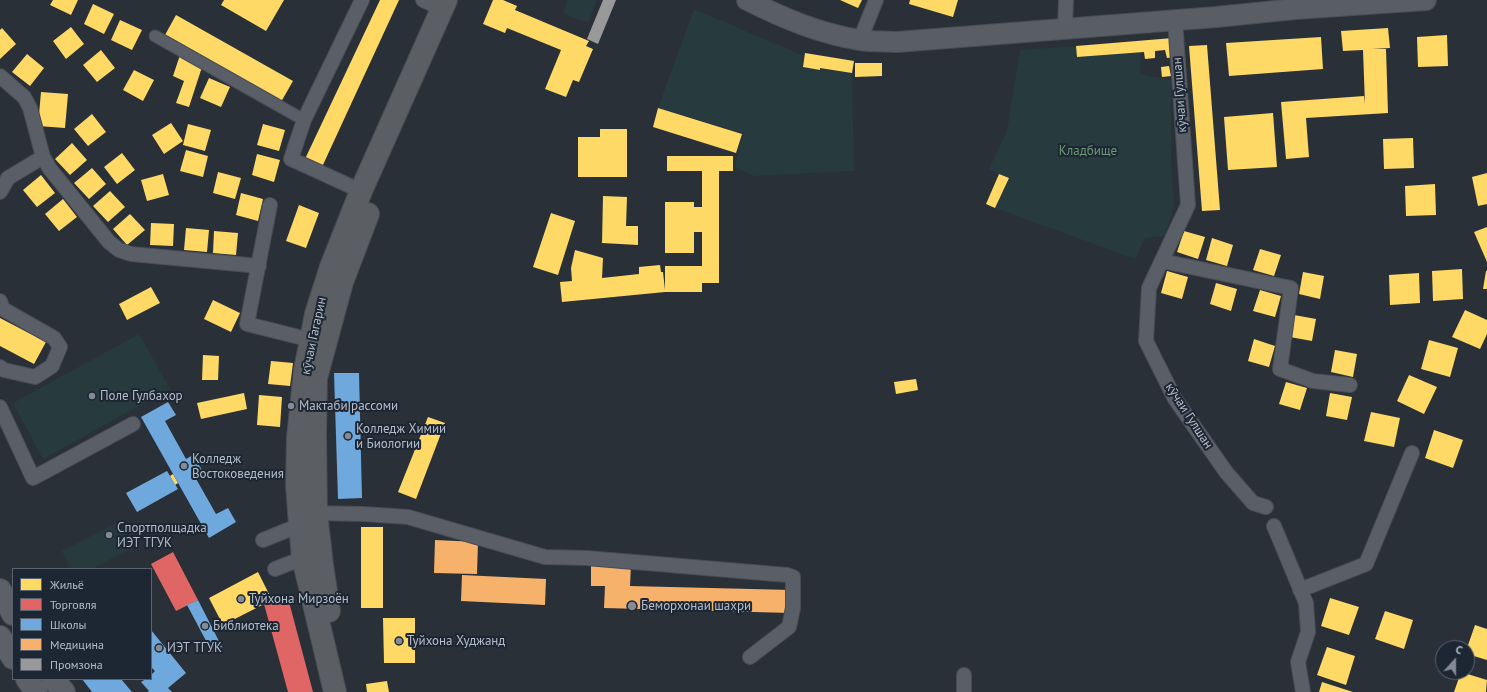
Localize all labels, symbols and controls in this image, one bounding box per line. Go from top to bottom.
street label: кӯчаи Гулшан [1170,57,1190,133]
park label: Кладбище [1059,143,1117,159]
street label: кӯчаи Гагарин [298,296,330,376]
street label: кӯчаи Гулшан [1162,380,1216,452]
place label: Поле Гулбахор [100,388,183,404]
marker: Поле Гулбахор [87,391,97,401]
place label: Мактаби рассоми [299,398,398,414]
marker: Мактаби рассоми [286,401,296,411]
place label: Колледж Химии и Биологии [356,421,446,452]
marker: Колледж Химии и Биологии [343,431,353,441]
place label: Колледж Востоковедения [192,451,284,482]
marker: Колледж Востоковедения [179,461,189,471]
place label: Спортполщадка ИЭТ ТГУК [117,520,207,551]
marker: Спортполщадка ИЭТ ТГУК [104,530,114,540]
legend [12,568,152,680]
text: Жильё [50,577,84,592]
place label: Туйхона Мирзоён [249,591,349,607]
marker: Туйхона Мирзоён [236,594,246,604]
text: Торговля [50,597,96,612]
place label: Беморхонаи шахри [641,598,751,614]
marker: Беморхонаи шахри [626,600,638,612]
text: Школы [50,617,86,632]
place label: Библиотека [213,618,279,634]
marker: Библиотека [200,621,210,631]
place label: Туйхона Худжанд [407,633,505,649]
marker: Туйхона Худжанд [394,636,404,646]
text: Медицина [50,637,104,652]
place label: ИЭТ ТГУК [167,640,222,656]
north arrow [1435,640,1475,680]
text: С [1454,642,1464,657]
marker: ИЭТ ТГУК [154,643,164,653]
text: Промзона [50,657,103,672]

